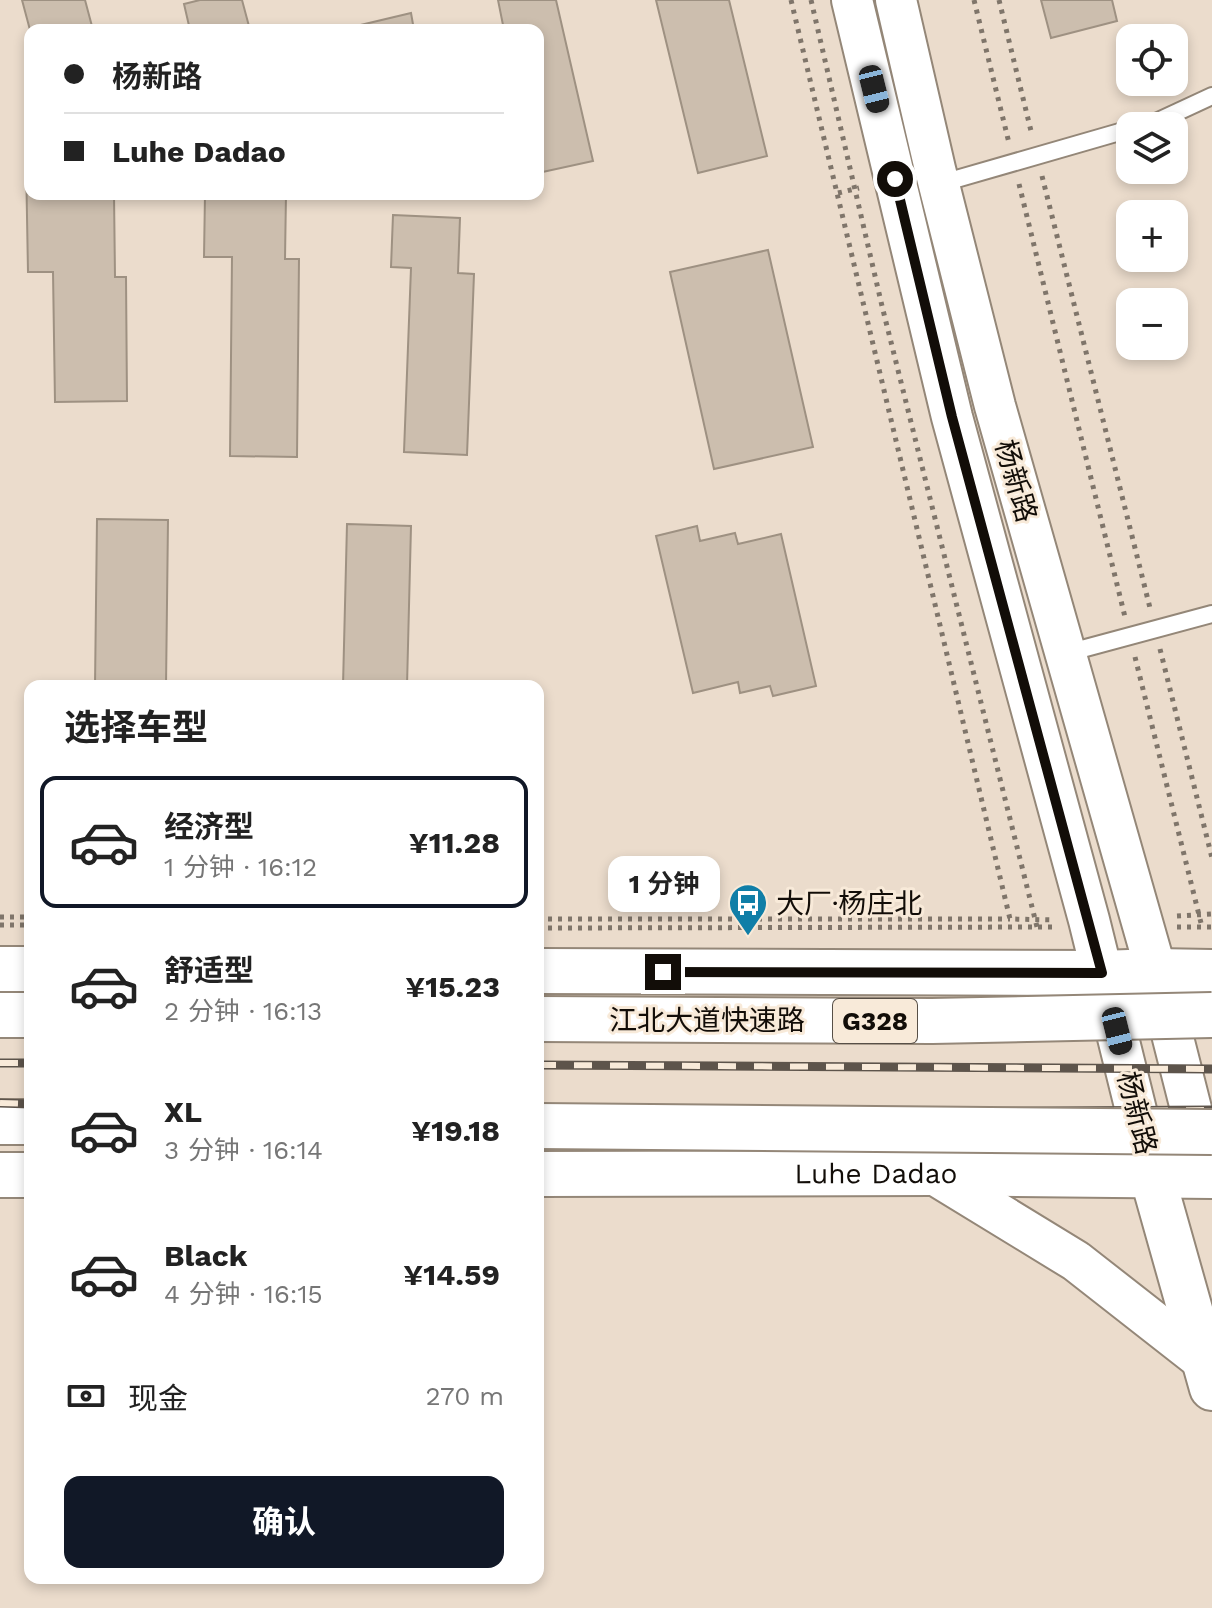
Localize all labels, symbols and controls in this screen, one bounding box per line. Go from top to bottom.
map controls [1116,24,1188,360]
button: locate [1116,24,1188,96]
text: 杨新路 [112,59,202,94]
car [857,63,891,115]
button: layers [1116,112,1188,184]
text: Luhe Dadao [112,134,286,169]
route start [877,161,913,197]
button: + [1116,200,1188,272]
button: − [1116,288,1188,360]
street label: 杨新路 [989,436,1043,526]
text: 选择车型 [64,707,208,749]
icon: car [68,806,140,878]
text: 经济型 [164,809,254,844]
text: ¥11.28 [409,825,500,860]
text: 1 分钟 · 16:12 [164,852,317,882]
callout: 1 分钟 [607,856,719,912]
text: 1 分钟 [629,869,699,899]
bus stop icon: 大厂·杨庄北 [727,882,769,937]
place label: 大厂·杨庄北 [776,887,922,920]
icon: car [68,950,140,1022]
text: 舒适型 [164,953,254,988]
route end [645,954,681,990]
text: ¥15.23 [405,969,500,1004]
text: 2 分钟 · 16:13 [164,996,322,1026]
road number: G328 [833,999,917,1043]
street label: 江北大道快速路 [609,1004,805,1037]
car [1100,1005,1134,1057]
street label: 杨新路 [1111,1068,1163,1158]
icon: car [68,1094,140,1166]
text: XL [164,1094,202,1129]
text: ¥19.18 [411,1113,500,1148]
text: 3 分钟 · 16:14 [164,1135,323,1165]
street label: Luhe Dadao [794,1156,958,1190]
icon: car [68,1238,140,1310]
text: Black [164,1238,248,1273]
text: ¥14.59 [403,1257,500,1292]
text: 4 分钟 · 16:15 [164,1279,323,1309]
icon: cash [64,1374,108,1418]
text: 现金 [128,1381,188,1416]
text: 270 m [425,1381,504,1411]
button: 确认 [64,1476,504,1568]

